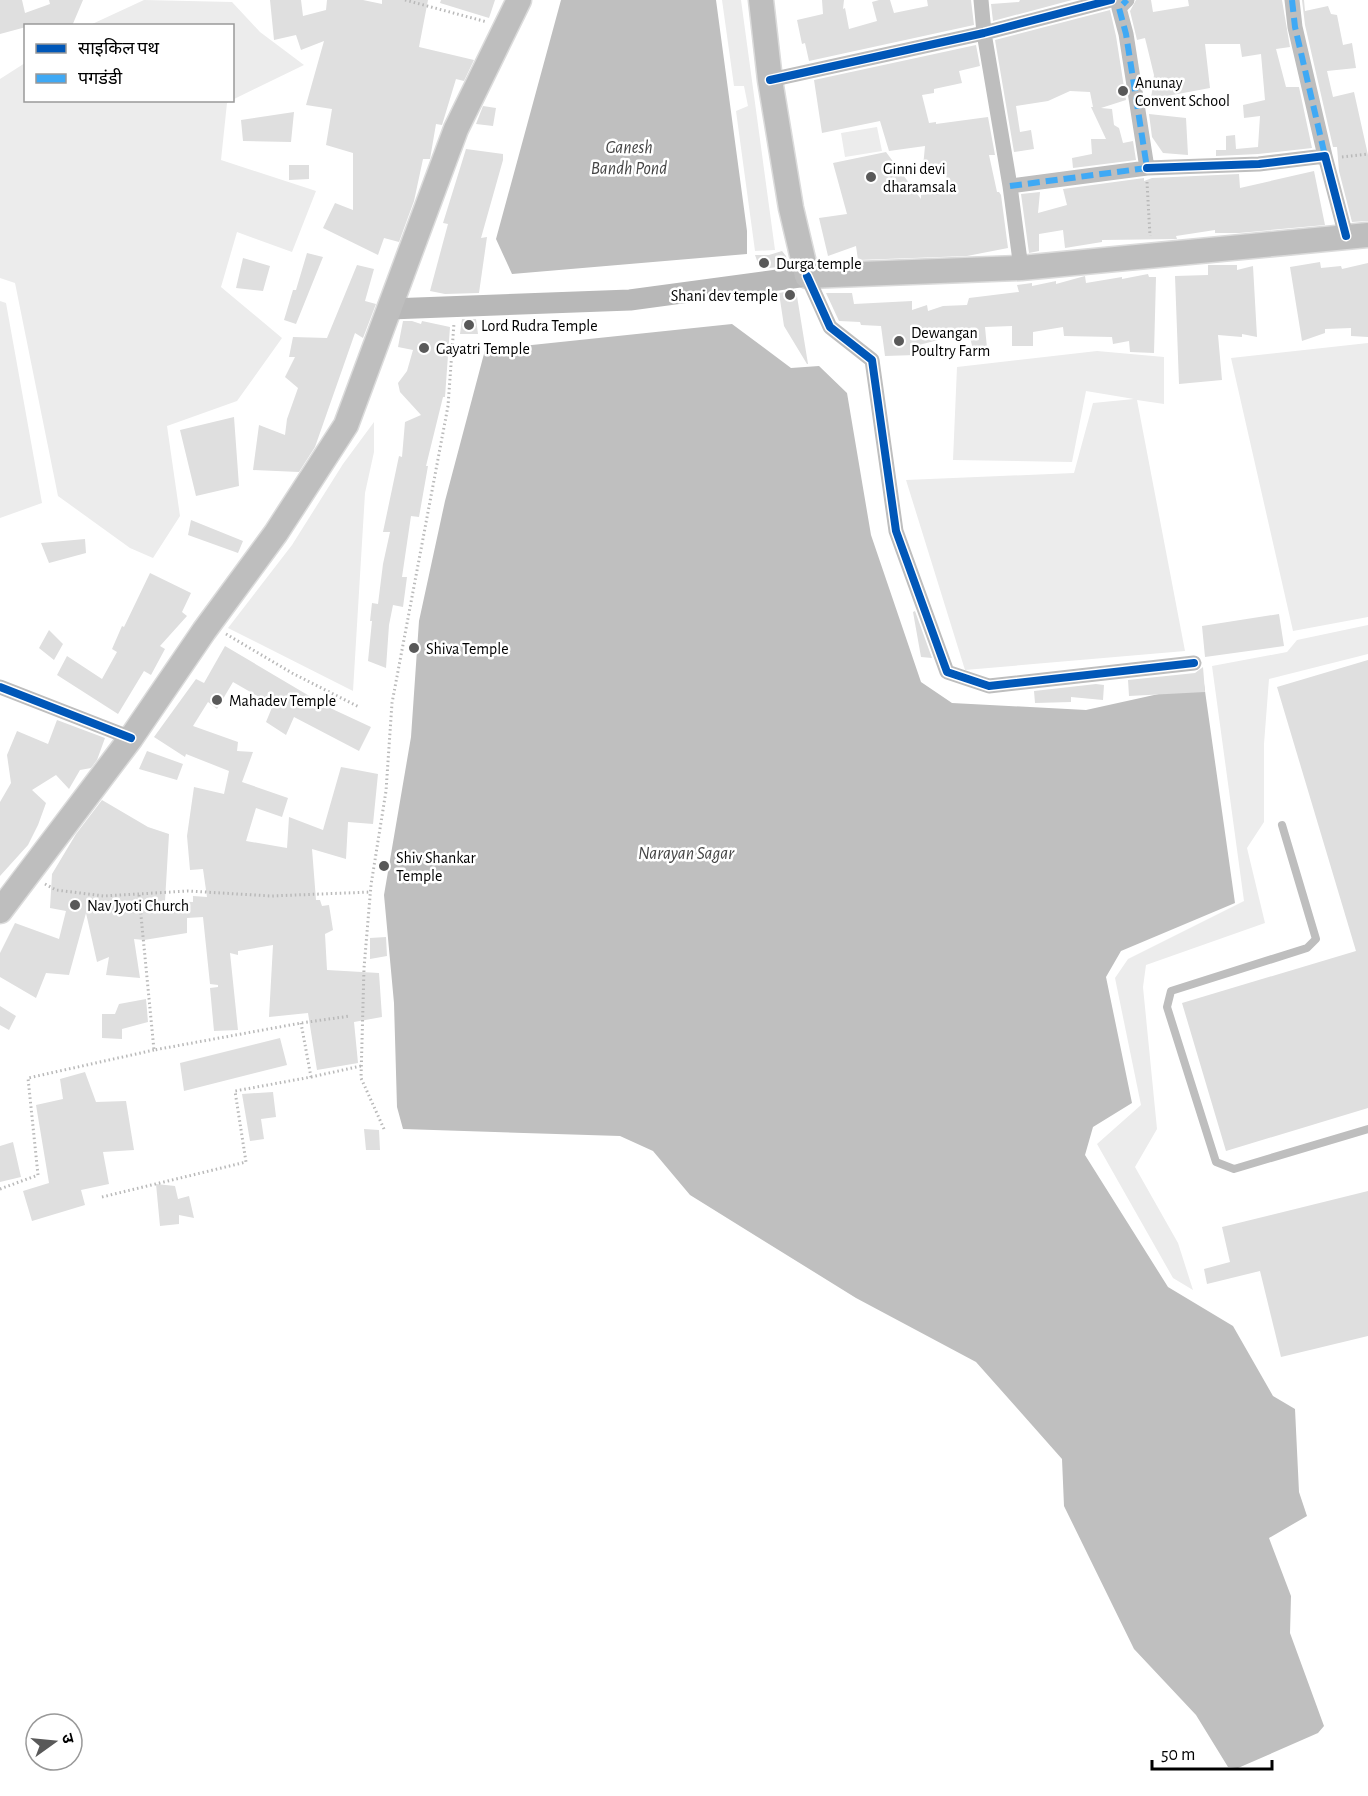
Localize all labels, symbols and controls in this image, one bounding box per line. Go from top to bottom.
legend [24,24,234,102]
text: साइकिल पथ [78,38,160,58]
text: पगडंडी [78,68,123,88]
place label: Anunay Convent School [1135,75,1230,109]
marker: Anunay Convent School [1116,84,1130,98]
water label: Ganesh Bandh Pond [591,139,667,178]
place label: Ginni devi dharamsala [883,161,957,195]
marker: Ginni devi dharamsala [864,170,878,184]
marker: Durga temple [757,256,771,270]
place label: Durga temple [776,256,862,272]
place label: Shani dev temple [671,288,778,304]
marker: Shani dev temple [783,288,797,302]
marker: Lord Rudra Temple [462,318,476,332]
place label: Lord Rudra Temple [481,318,598,334]
place label: Dewangan Poultry Farm [911,325,990,360]
marker: Dewangan Poultry Farm [892,334,906,348]
marker: Gayatri Temple [417,341,431,355]
place label: Gayatri Temple [436,341,530,358]
marker: Shiva Temple [407,641,421,655]
place label: Shiva Temple [426,641,509,657]
marker: Mahadev Temple [210,693,224,707]
place label: Mahadev Temple [229,693,336,709]
water label: Narayan Sagar [638,845,735,863]
place label: Shiv Shankar Temple [396,850,476,884]
marker: Shiv Shankar Temple [377,859,391,873]
marker: Nav Jyoti Church [68,898,82,912]
place label: Nav Jyoti Church [87,898,189,915]
north arrow [24,1712,84,1772]
text: उ [59,1732,77,1746]
scale bar [1152,1733,1272,1771]
text: 50 m [1161,1746,1195,1764]

